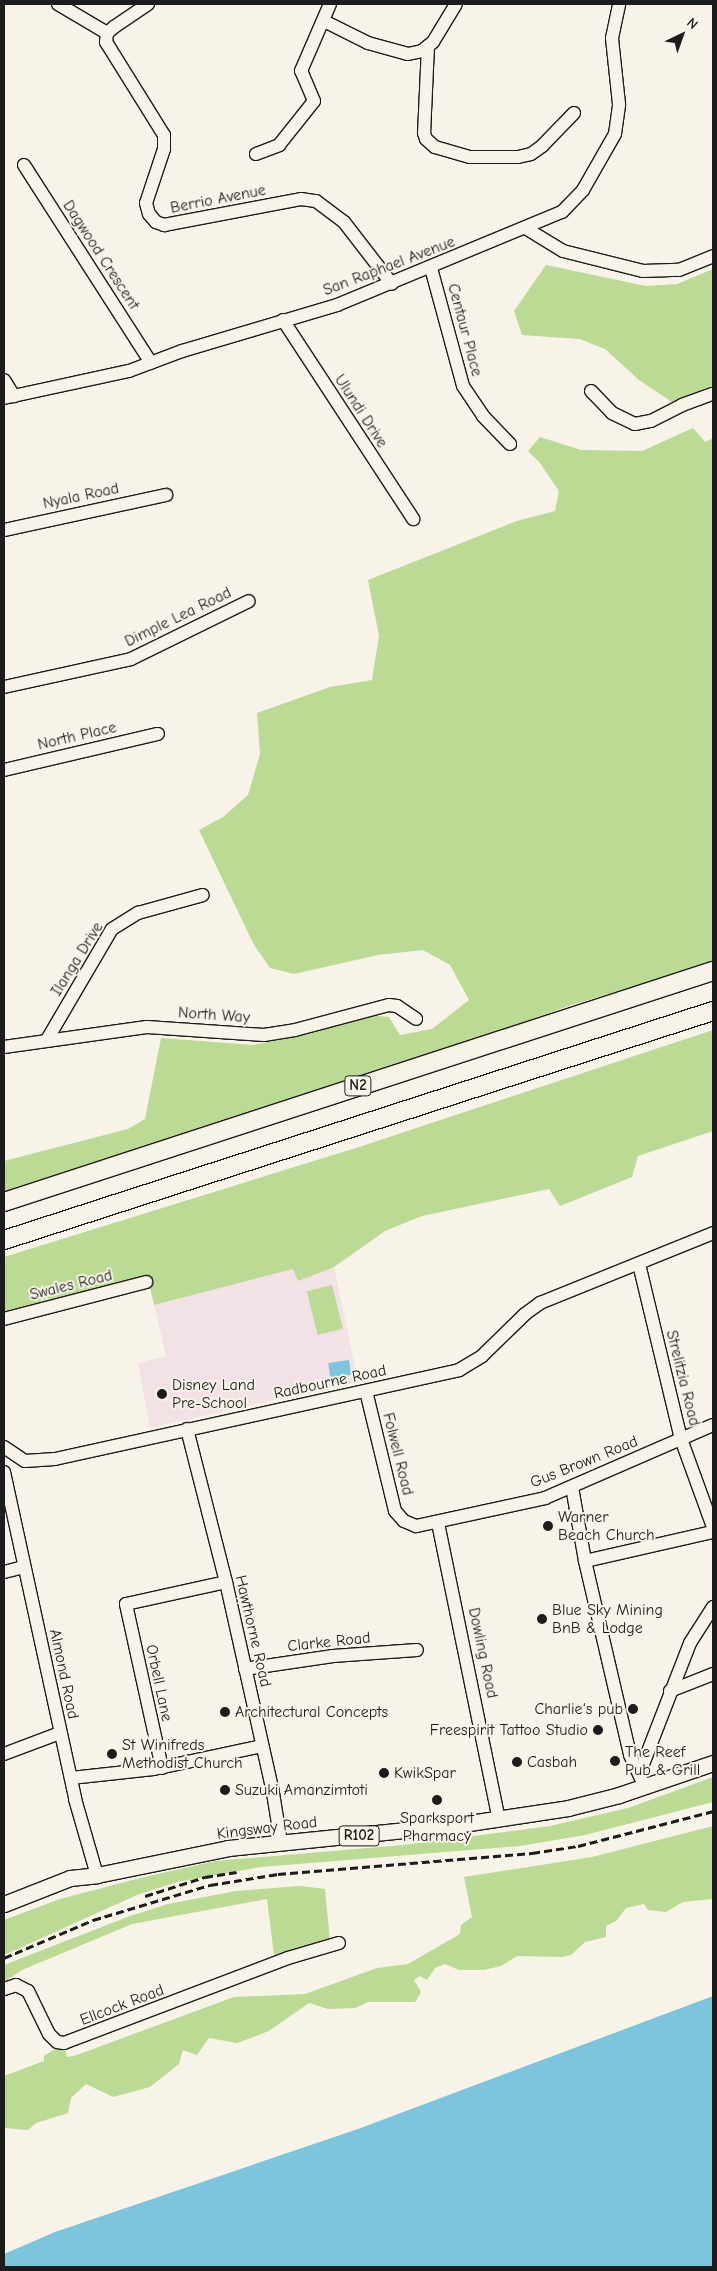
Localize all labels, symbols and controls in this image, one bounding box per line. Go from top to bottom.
north arrow [657,10,707,60]
text: N [683,14,701,33]
street label: Berrio Avenue [169,180,267,218]
street label: Dagwood Crescent [59,197,143,313]
street label: San Raphael Avenue [320,232,458,300]
street label: Centaur Place [443,281,487,379]
street label: Ulundi Drive [330,371,392,451]
street label: Nyala Road [41,479,121,513]
street label: Dimple Lea Road [122,583,234,651]
street label: North Place [36,718,118,754]
street label: Ilanga Drive [47,919,107,999]
street label: North Way [177,1003,251,1027]
road number: N2 [344,1074,372,1098]
street label: Swales Road [28,1265,114,1305]
street label: Strelitzia Road [662,1328,704,1428]
street label: Radbourne Road [272,1361,388,1403]
place label: Disney Land Pre-School [172,1375,255,1413]
marker: Disney Land Pre-School [156,1388,168,1400]
street label: Folwell Road [378,1411,418,1497]
street label: Gus Brown Road [527,1432,641,1492]
place label: Warner Beach Church [558,1507,655,1545]
marker: Warner Beach Church [542,1520,554,1532]
street label: Hawthorne Road [231,1573,275,1689]
place label: Blue Sky Mining BnB & Lodge [552,1600,663,1638]
street label: Dowling Road [464,1606,502,1700]
marker: Blue Sky Mining BnB & Lodge [536,1613,548,1625]
street label: Almond Road [45,1627,83,1721]
street label: Clarke Road [287,1628,371,1656]
street label: Orbell Lane [141,1643,177,1723]
place label: Charlie's pub [534,1699,623,1719]
place label: Architectural Concepts [235,1702,388,1722]
marker: Charlie's pub [627,1703,639,1715]
marker: Architectural Concepts [219,1706,231,1718]
place label: Freespirit Tattoo Studio [430,1720,588,1740]
marker: Freespirit Tattoo Studio [592,1724,604,1736]
place label: St Winifreds Methodist Church [122,1735,242,1773]
place label: The Reef Pub & Grill [625,1742,700,1780]
marker: St Winifreds Methodist Church [106,1748,118,1760]
place label: Casbah [527,1752,577,1772]
marker: The Reef Pub & Grill [609,1755,621,1767]
marker: Casbah [511,1756,523,1768]
place label: KwikSpar [394,1763,456,1783]
marker: KwikSpar [378,1767,390,1779]
place label: Suzuki Amanzimtoti [235,1780,368,1800]
marker: Suzuki Amanzimtoti [219,1784,231,1796]
marker: Sparksport Pharmacy [431,1794,443,1806]
place label: Sparksport Pharmacy [400,1808,474,1846]
street label: Kingsway Road [216,1812,318,1844]
road number: R102 [338,1824,380,1848]
street label: Ellcock Road [77,1980,167,2030]

